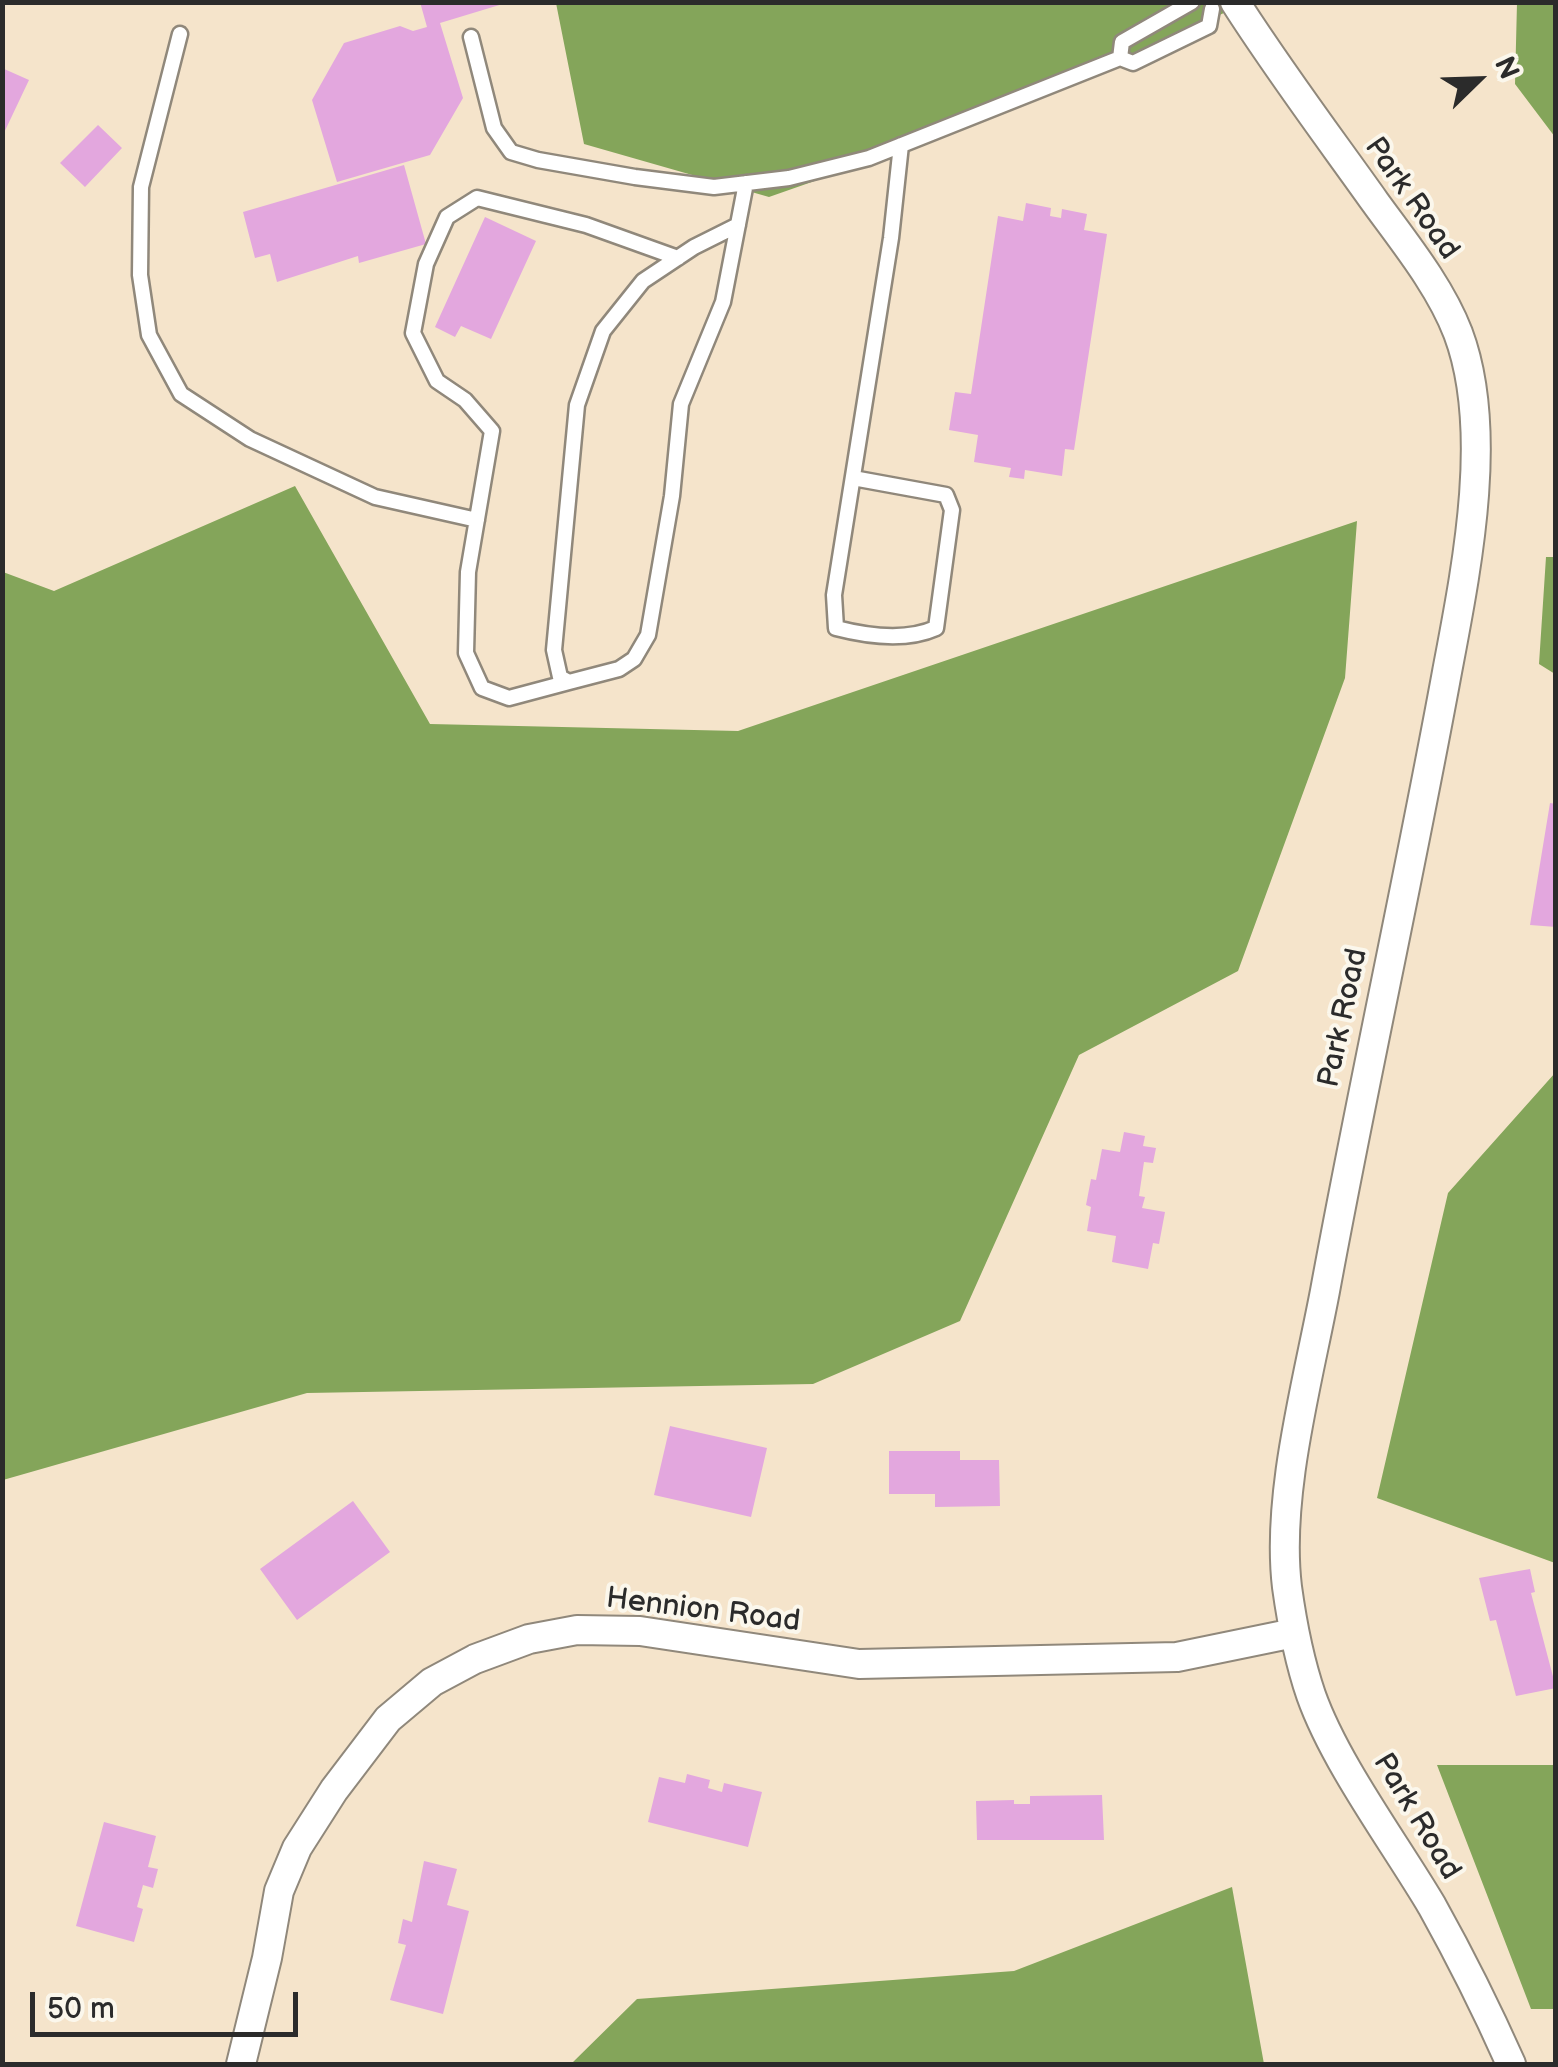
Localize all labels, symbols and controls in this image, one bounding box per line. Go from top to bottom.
north arrow [1428,30,1528,130]
text: N [1487,52,1525,84]
street label: Park Road [1356,131,1466,267]
street label: Park Road [1312,945,1376,1091]
street label: Hennion Road [604,1581,802,1641]
street label: Park Road [1364,1747,1468,1887]
scale bar [35,1972,302,2034]
text: 50 m [47,1991,115,2027]

